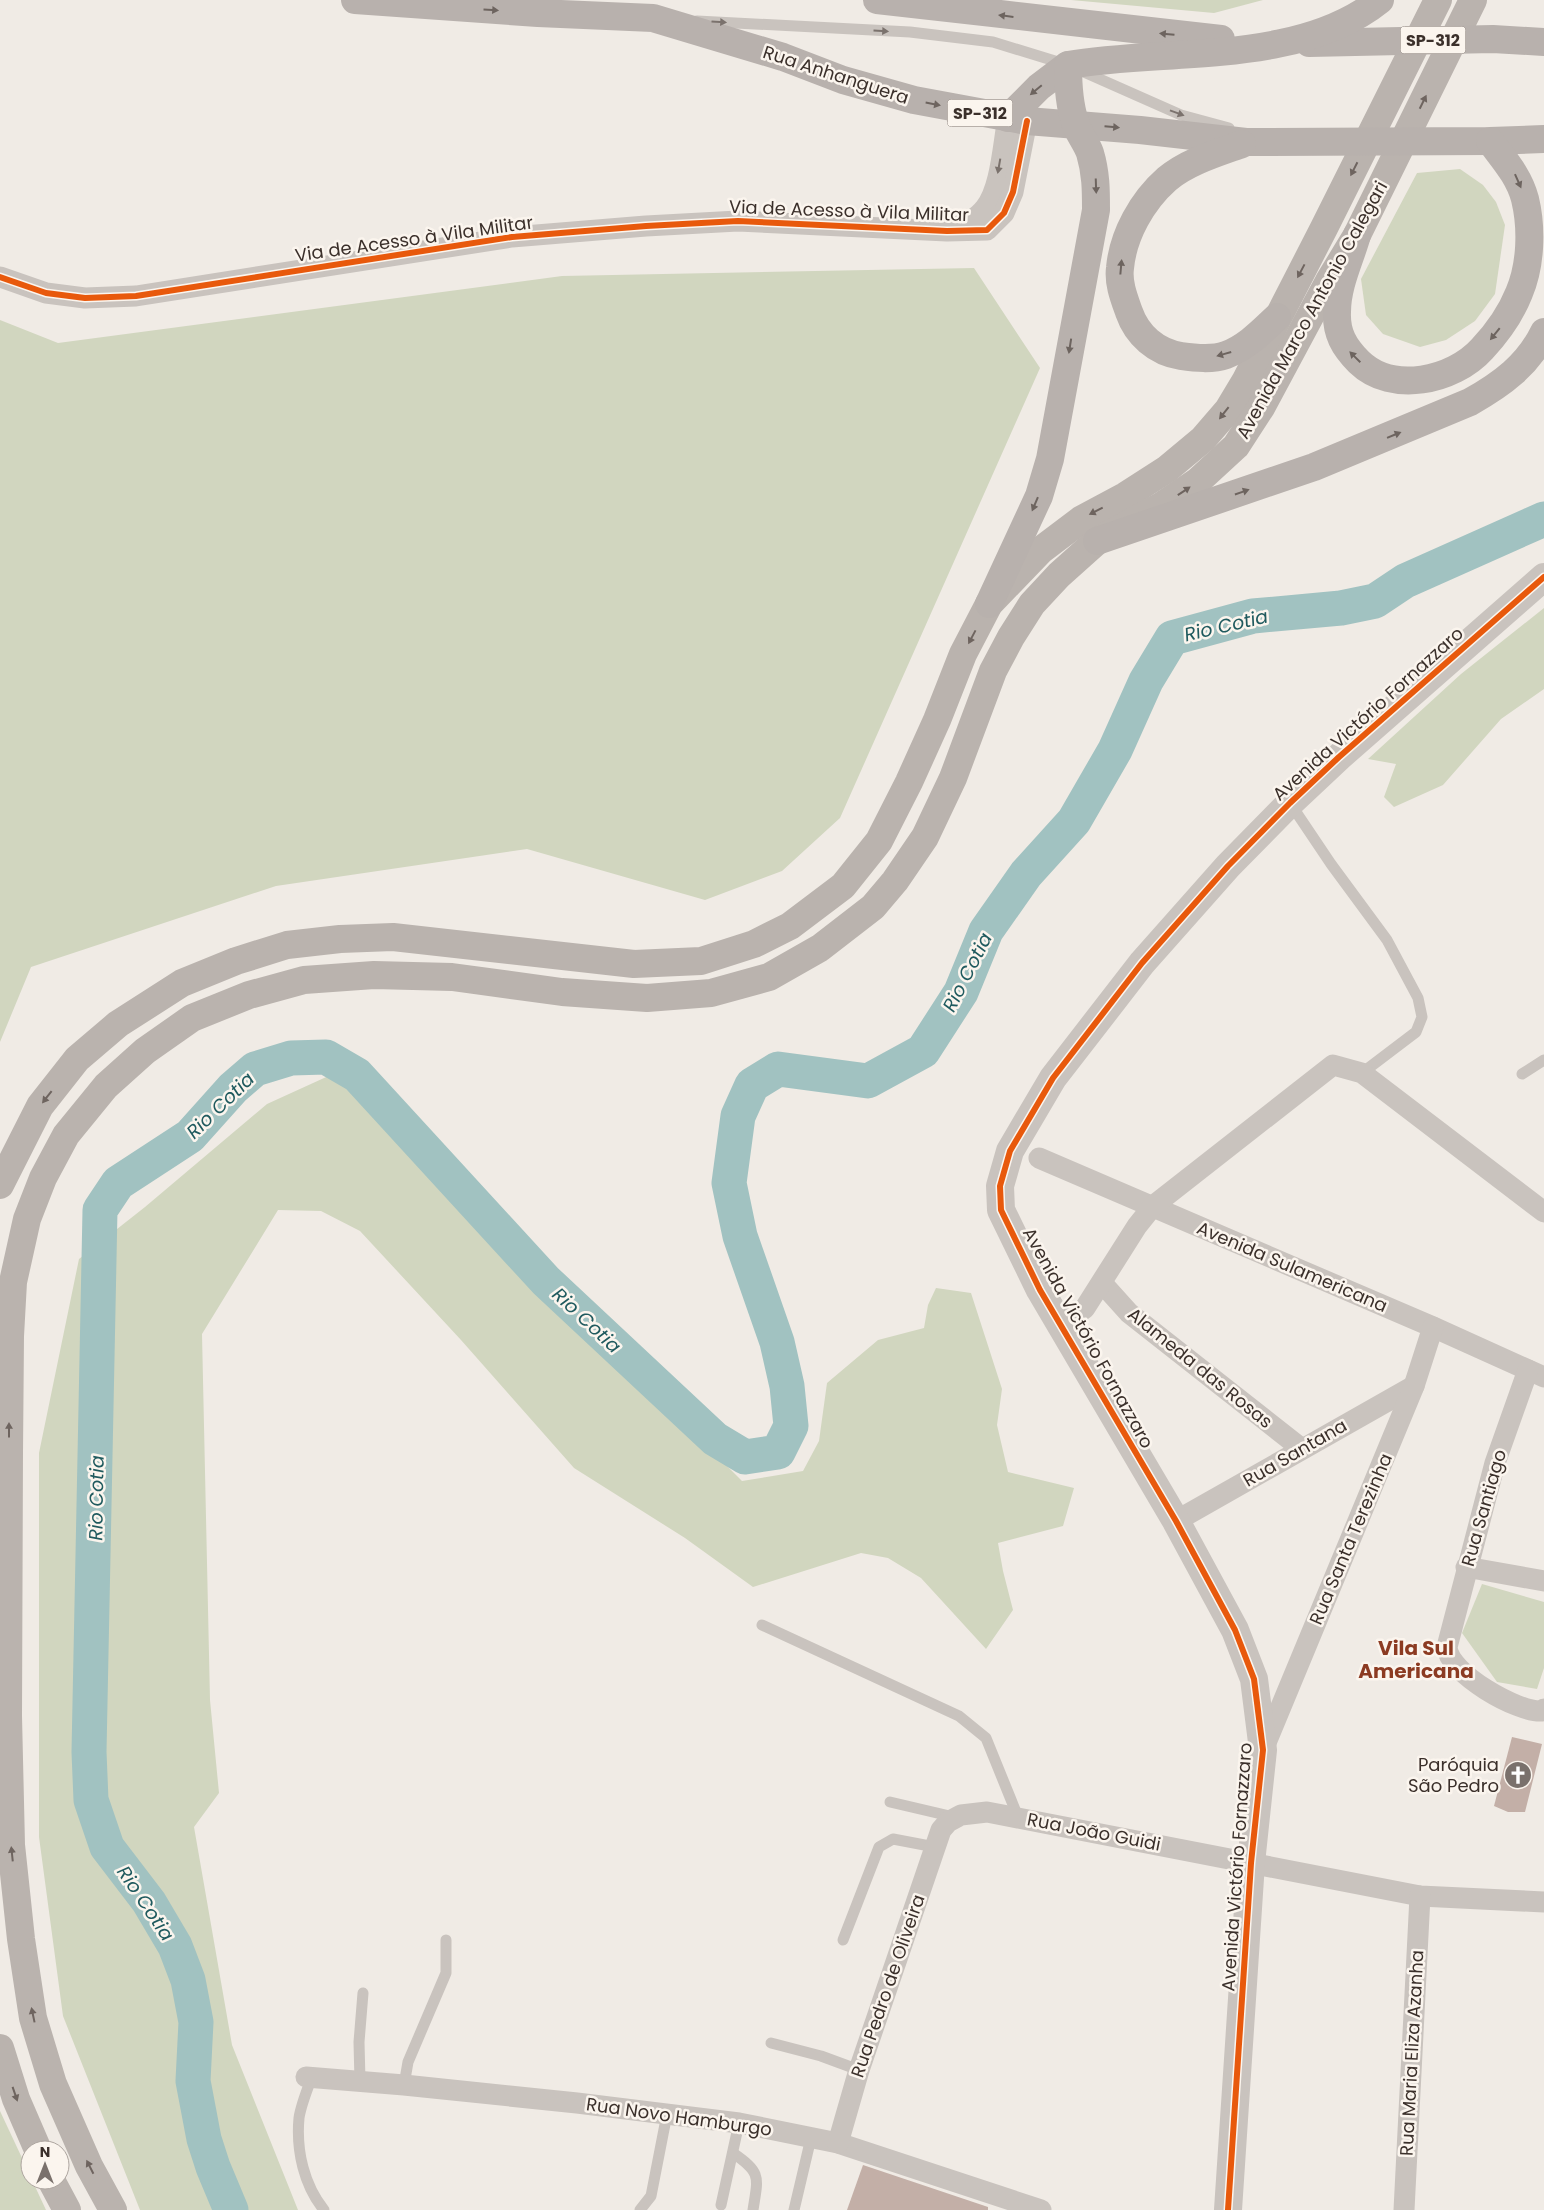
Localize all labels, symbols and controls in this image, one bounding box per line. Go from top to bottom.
one-way arrow [483,6,499,14]
one-way arrow [997,12,1013,20]
one-way arrow [711,18,727,26]
road number: SP-312 [1400,26,1466,54]
one-way arrow [873,27,889,35]
one-way arrow [1159,30,1175,38]
street label: Rua Anhanguera [760,39,912,110]
one-way arrow [1030,84,1043,95]
one-way arrow [1419,95,1427,109]
one-way arrow [926,100,942,108]
road number: SP-312 [948,100,1012,126]
one-way arrow [1170,109,1185,117]
one-way arrow [1104,123,1120,131]
one-way arrow [995,158,1003,174]
one-way arrow [1350,162,1358,176]
one-way arrow [1514,174,1522,188]
street label: Avenida Marco Antonio Calegari [1230,176,1393,443]
one-way arrow [1092,178,1100,194]
street label: Via de Acesso à Vila Militar [729,194,970,227]
street label: Via de Acesso à Vila Militar [293,209,535,268]
one-way arrow [1117,258,1125,274]
one-way arrow [1297,264,1306,278]
one-way arrow [1489,327,1500,340]
one-way arrow [1066,338,1074,354]
one-way arrow [1216,350,1231,358]
one-way arrow [1349,352,1361,364]
one-way arrow [1219,407,1229,420]
one-way arrow [1387,430,1401,438]
one-way arrow [1177,486,1191,495]
one-way arrow [1235,488,1250,496]
one-way arrow [1031,497,1039,511]
one-way arrow [1089,507,1103,515]
water label: Rio Cotia [1182,603,1271,648]
street label: Avenida Victório Fornazzaro [1267,621,1469,806]
one-way arrow [968,630,976,645]
water label: Rio Cotia [936,928,999,1016]
water label: Rio Cotia [180,1066,261,1145]
one-way arrow [42,1090,52,1104]
street label: Avenida Sulamericana [1193,1215,1391,1318]
street label: Avenida Victório Fornazzaro [1017,1223,1160,1453]
water label: Rio Cotia [546,1281,627,1359]
street label: Alameda das Rosas [1123,1301,1278,1434]
street label: Rua Santana [1238,1413,1351,1492]
one-way arrow [5,1421,13,1437]
street label: Rua Santiago [1455,1446,1512,1569]
street label: Rua Santa Terezinha [1303,1449,1398,1628]
water label: Rio Cotia [82,1455,111,1541]
district label: Vila Sul Americana [1358,1634,1474,1685]
street label: Avenida Victório Fornazzaro [1215,1742,1258,1992]
place label: Paróquia São Pedro [1408,1752,1499,1798]
church icon: Paróquia São Pedro [1503,1760,1533,1790]
street label: Rua João Guidi [1025,1806,1163,1857]
one-way arrow [8,1846,16,1862]
water label: Rio Cotia [111,1860,181,1946]
street label: Rua Pedro de Oliveira [844,1891,931,2081]
street label: Rua Maria Eliza Azanha [1394,1949,1429,2157]
one-way arrow [29,2007,37,2023]
one-way arrow [11,2087,19,2102]
street label: Rua Novo Hamburgo [585,2091,774,2142]
north arrow [20,2140,70,2190]
text: N [40,2142,50,2162]
one-way arrow [86,2160,94,2174]

